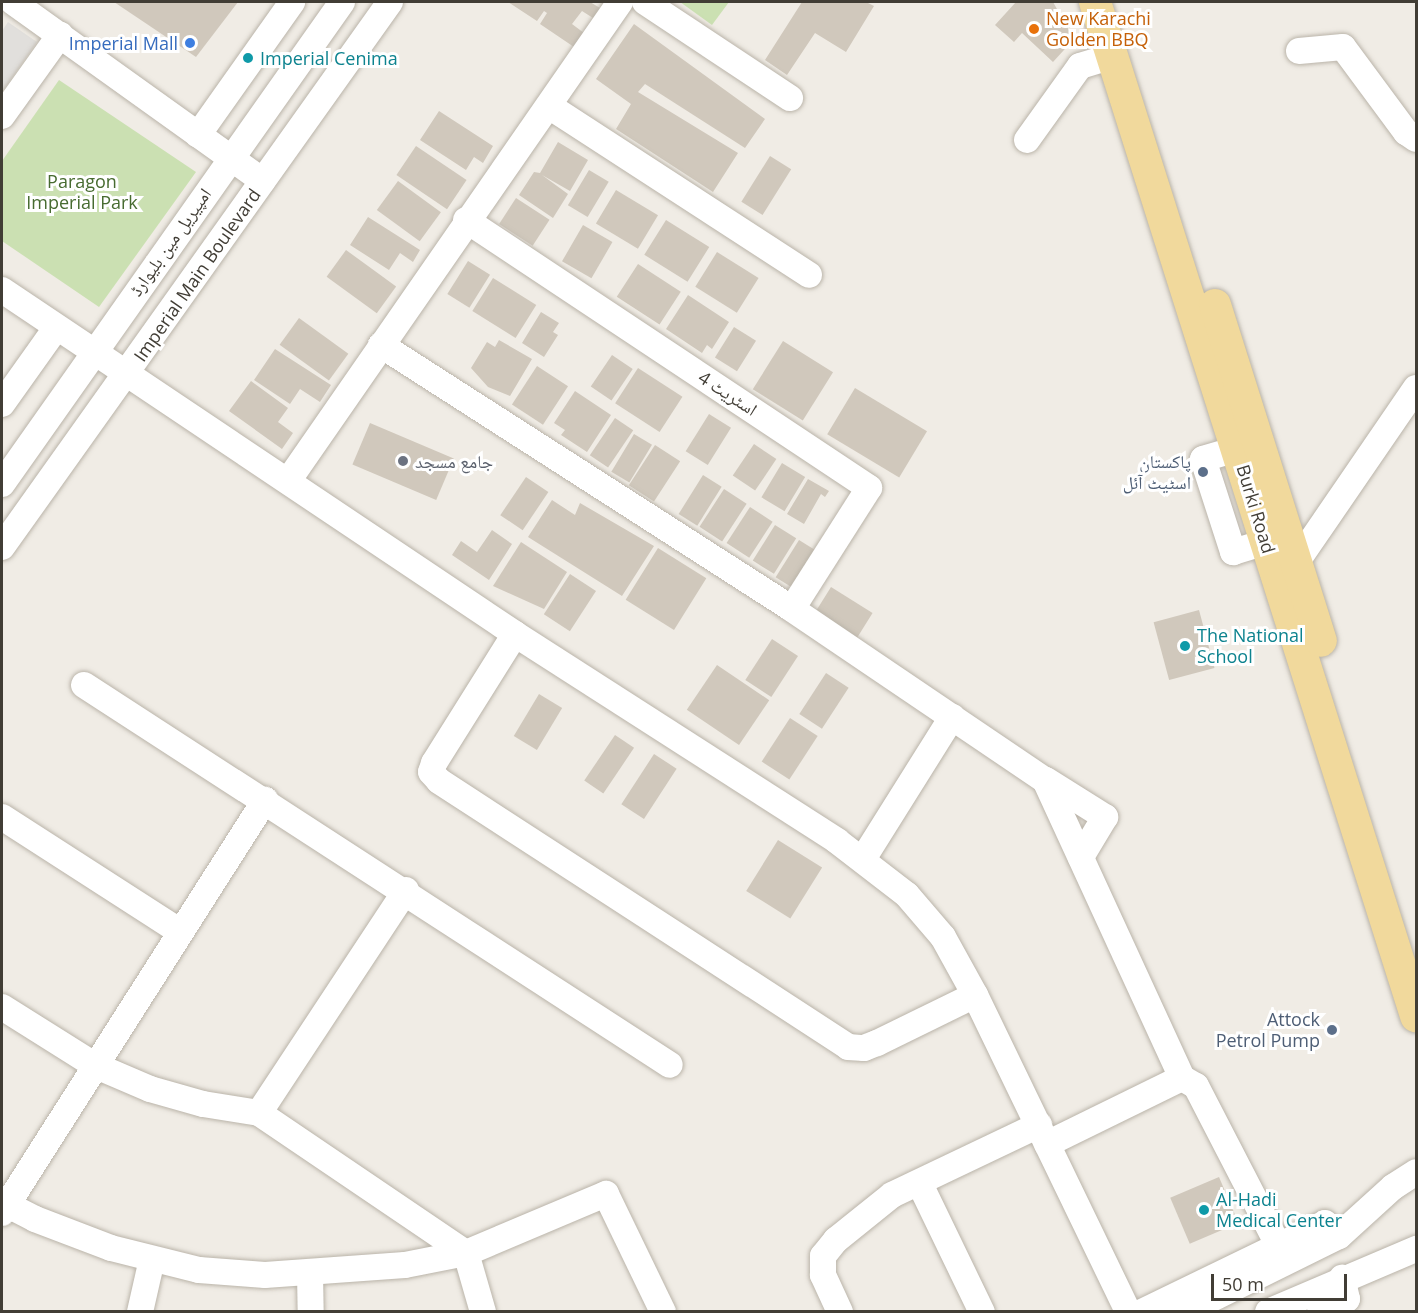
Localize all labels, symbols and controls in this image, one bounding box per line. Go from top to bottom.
place label: New Karachi Golden BBQ [1046,8,1151,50]
marker: New Karachi Golden BBQ [1027,22,1041,36]
place label: Imperial Mall [69,32,178,54]
marker: Imperial Mall [183,36,197,50]
place label: Imperial Cenima [260,47,398,69]
marker: Imperial Cenima [241,51,255,65]
park label: Paragon Imperial Park [26,171,138,213]
street label: امپیریل مین بلیوارڈ [125,184,215,300]
street label: Imperial Main Boulevard [129,184,265,366]
street label: اسٹریٹ 4 [695,366,761,420]
place label: جامع مسجد [415,450,493,472]
place label: پاکستان اسٹیٹ آئل [1123,451,1191,494]
marker: جامع مسجد [396,454,410,468]
street label: Burki Road [1232,462,1280,556]
marker: پاکستان اسٹیٹ آئل [1196,465,1210,479]
place label: The National School [1197,625,1304,668]
marker: The National School [1178,639,1192,653]
place label: Attock Petrol Pump [1216,1009,1320,1052]
marker: Attock Petrol Pump [1325,1023,1339,1037]
place label: Al-Hadi Medical Center [1216,1189,1342,1232]
marker: Al-Hadi Medical Center [1197,1203,1211,1217]
scale bar [1214,1262,1350,1300]
text: 50 m [1222,1272,1264,1296]

